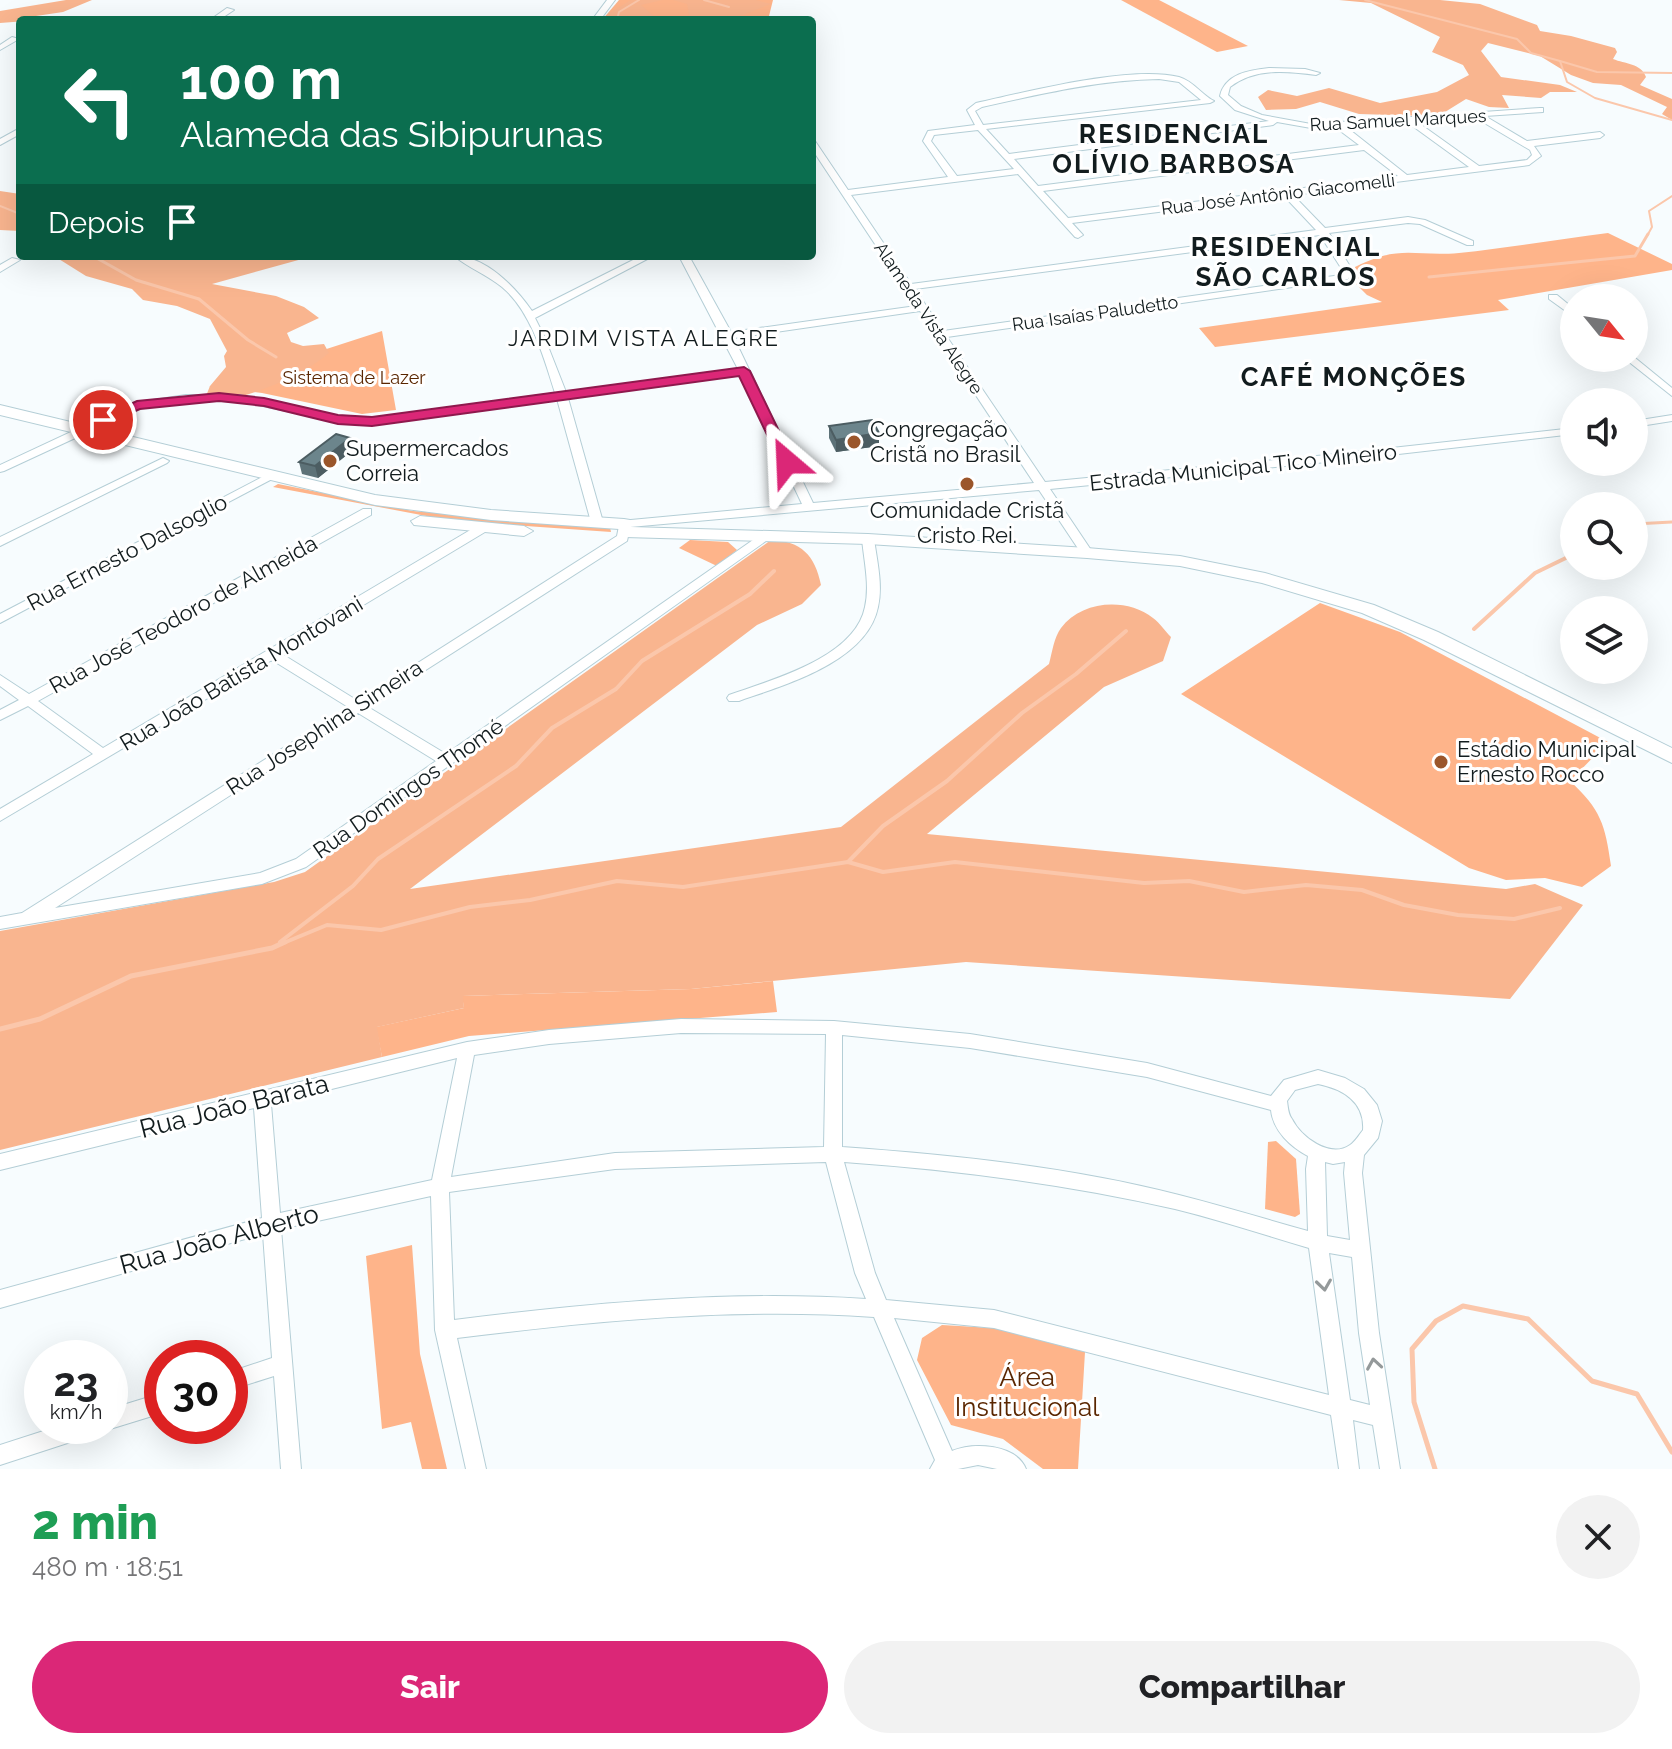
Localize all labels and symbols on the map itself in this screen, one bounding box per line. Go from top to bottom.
street label: Rua Samuel Marques [1309,105,1487,135]
district label: RESIDENCIAL OLÍVIO BARBOSA [1052,119,1296,179]
street label: Rua José Antônio Giacomelli [1160,169,1396,219]
district label: RESIDENCIAL SÃO CARLOS [1191,232,1381,292]
street label: Alameda Vista Alegre [870,238,988,398]
north arrow [1560,284,1648,372]
street label: Rua Isaías Paludetto [1011,291,1180,335]
district label: JARDIM VISTA ALEGRE [508,325,780,351]
district label: CAFÉ MONÇÕES [1241,361,1467,392]
park label: Sistema de Lazer [282,367,426,388]
pin [69,386,137,454]
place label: Congregação Cristã no Brasil [870,416,1020,467]
position arrow [745,420,829,504]
marker: Congregação Cristã no Brasil [845,433,863,451]
place label: Supermercados Correia [346,435,509,486]
street label: Estrada Municipal Tico Mineiro [1088,438,1398,496]
marker: Supermercados Correia [321,452,339,470]
marker: Comunidade Cristã Cristo Rei. [958,475,976,493]
street label: Rua Ernesto Dalsoglio [22,488,232,616]
place label: Comunidade Cristã Cristo Rei. [870,497,1064,548]
street label: Rua José Teodoro de Almeida [45,529,321,699]
street label: Rua João Batista Montovani [115,590,367,756]
street label: Rua Josephina Simeira [221,654,427,800]
street label: Rua Domingos Thomé [308,712,508,864]
place label: Estádio Municipal Ernesto Rocco [1457,736,1636,787]
marker: Estádio Municipal Ernesto Rocco [1432,753,1450,771]
street label: Rua João Barata [136,1068,332,1144]
street label: Rua João Alberto [116,1198,322,1280]
one-way arrow [1315,1278,1332,1292]
speed limit sign: 30 [144,1340,248,1444]
one-way arrow [1366,1357,1383,1371]
park label: Área Institucional [955,1362,1100,1422]

